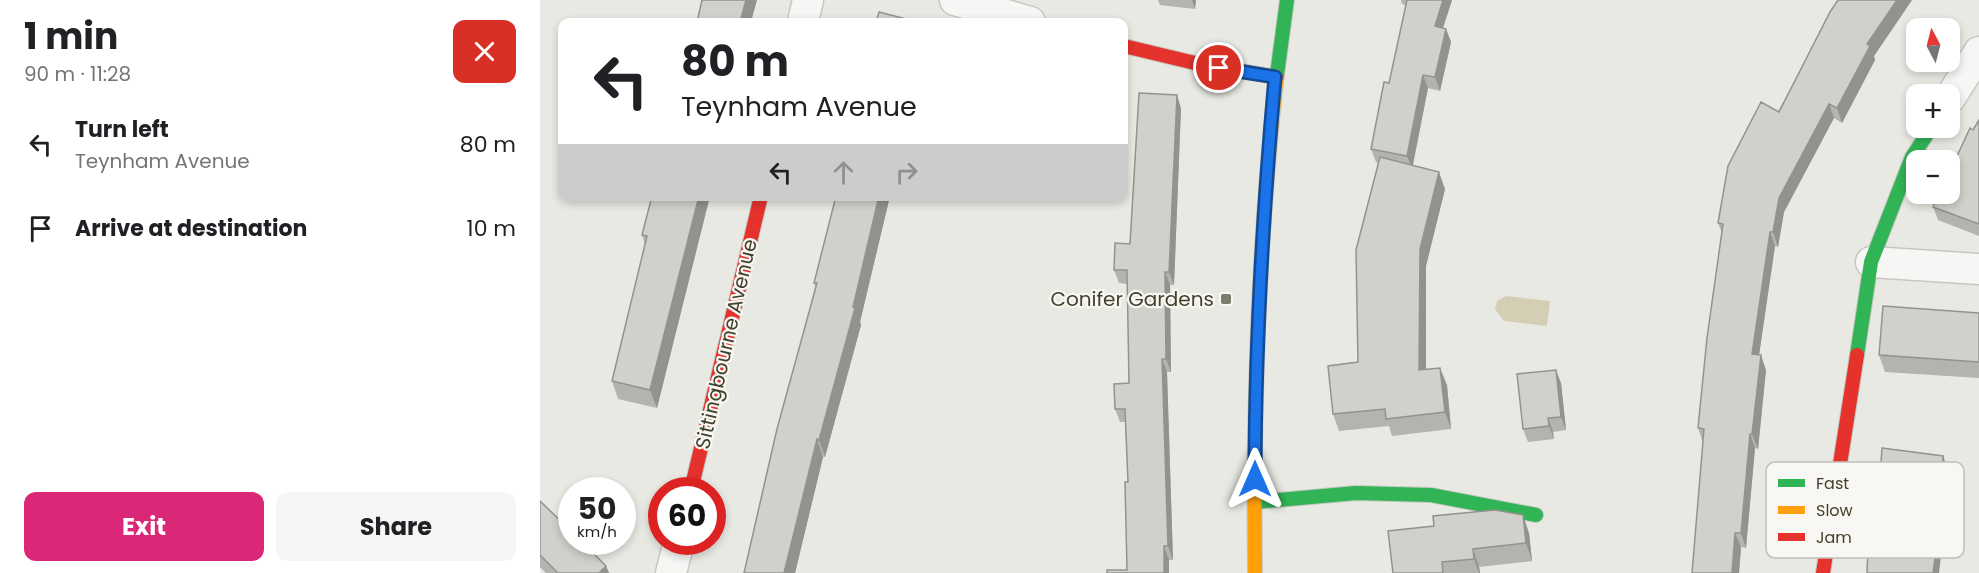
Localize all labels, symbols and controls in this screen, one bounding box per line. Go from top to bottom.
text: 1 min [24,11,118,62]
north arrow [1906,18,1960,72]
map controls [1906,18,1960,204]
button: close [453,20,516,83]
text: 80 m [681,32,789,91]
icon: left [582,42,660,120]
pin [1193,42,1244,93]
icon: arrive [1202,51,1235,84]
text: 90 m · 11:28 [24,60,131,88]
button: + [1906,84,1960,138]
text: Teynham Avenue [681,88,917,125]
text: Turn left [75,114,169,145]
icon: left [24,128,57,161]
text: 80 m [460,129,516,160]
text: Teynham Avenue [75,147,250,175]
button: − [1906,150,1960,204]
icon: left [764,156,797,189]
icon: ahead [827,156,860,189]
icon: right [890,156,923,189]
icon: arrive [24,212,57,245]
text: Arrive at destination [75,213,307,244]
text: 10 m [467,213,516,244]
street label: Sittingbourne Avenue [688,236,764,452]
place label: Conifer Gardens [1051,285,1214,313]
marker: Conifer Gardens [1219,292,1233,306]
position arrow [1223,447,1287,511]
legend [1766,462,1964,558]
text: Fast [1816,472,1849,495]
speed limit sign: 60 [648,477,726,555]
text: 50 [577,487,617,530]
button: Exit [24,492,264,561]
button: Share [276,492,516,561]
text: Slow [1816,499,1853,522]
text: km/h [577,521,617,542]
text: Jam [1816,526,1852,549]

